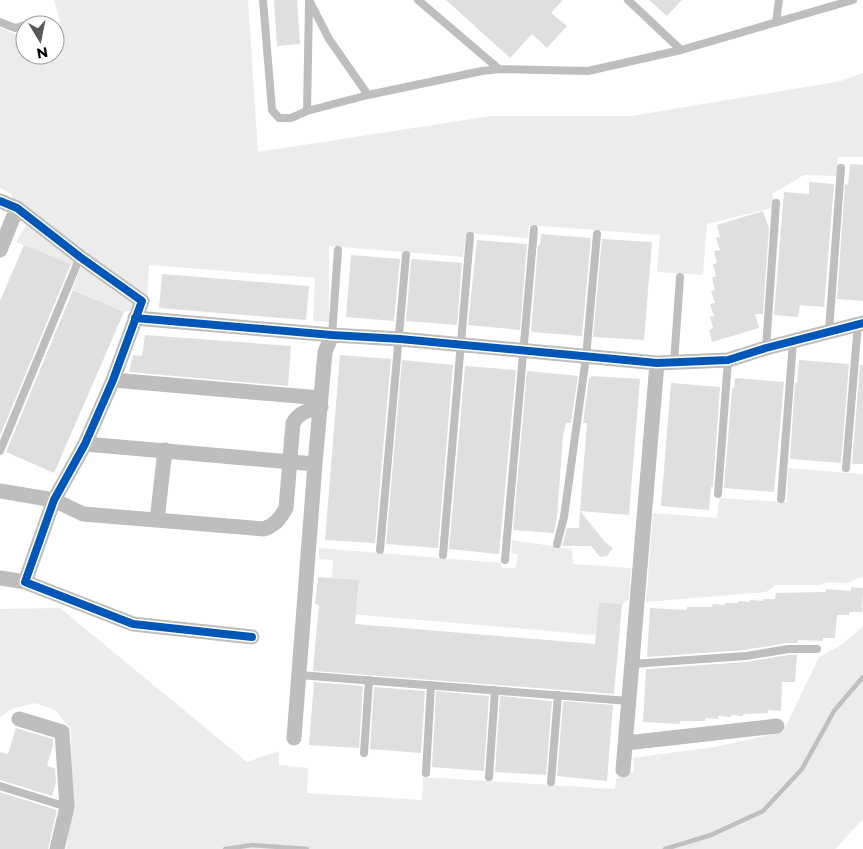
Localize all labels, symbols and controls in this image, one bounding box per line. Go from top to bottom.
north arrow [15,15,65,65]
text: N [35,43,49,63]

